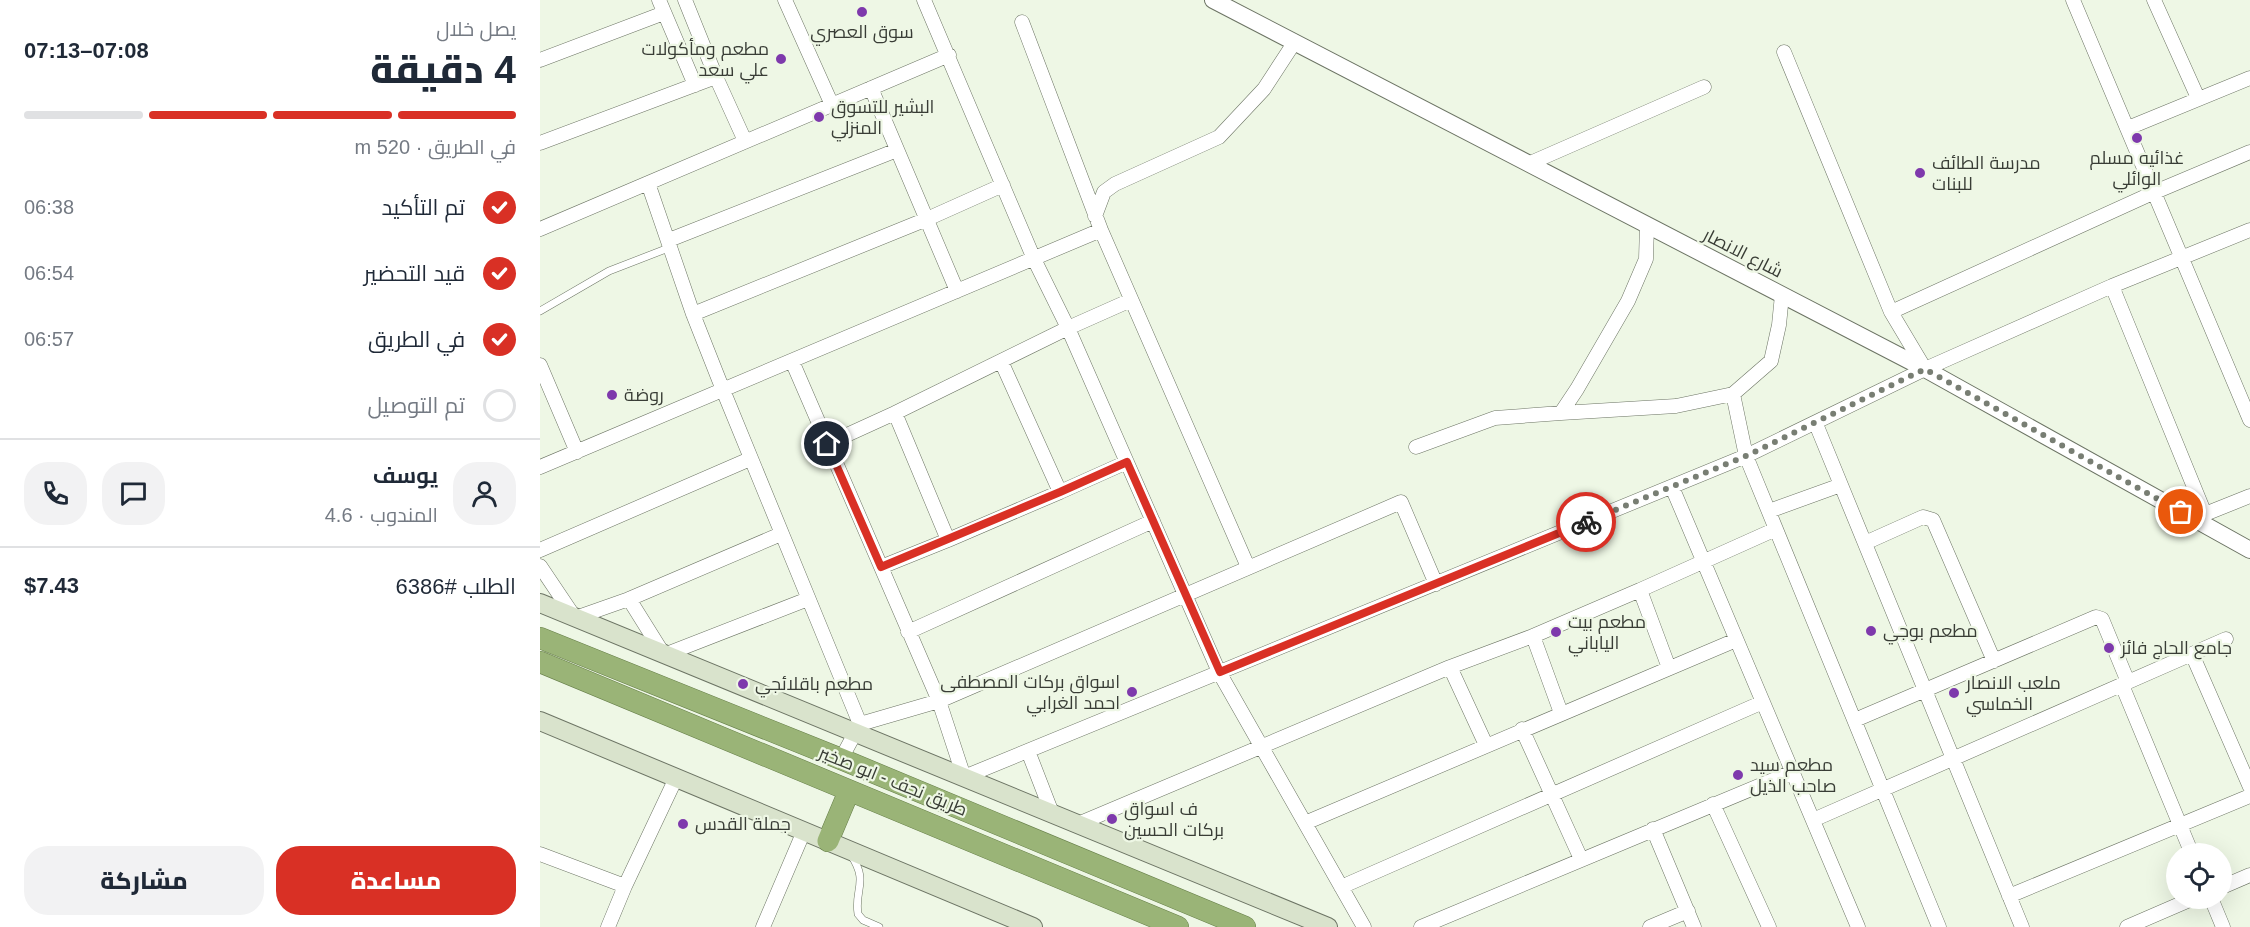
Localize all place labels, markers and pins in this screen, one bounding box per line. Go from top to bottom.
marker: سوق العصري [855,5,869,19]
place label: سوق العصري [810,22,914,46]
place label: مطعم ومأكولات علي سعد [642,38,769,84]
marker: مطعم ومأكولات علي سعد [774,52,788,66]
place label: البشير للتسوق المنزلي [831,97,934,142]
marker: البشير للتسوق المنزلي [812,110,826,124]
marker: غذائيه مسلم الوائلي [2130,131,2144,145]
place label: غذائيه مسلم الوائلي [2089,148,2185,193]
place label: مدرسة الطائف للبنات [1932,153,2041,194]
marker: مدرسة الطائف للبنات [1913,166,1927,180]
place label: روضة [624,385,664,406]
marker: روضة [605,388,619,402]
pin [801,418,852,469]
pin [2155,486,2206,537]
place label: مطعم بيت الياباني [1568,612,1646,657]
place label: مطعم بوجي [1883,621,1977,645]
marker: مطعم بوجي [1864,624,1878,638]
marker: مطعم بيت الياباني [1549,625,1563,639]
place label: جامع الحاج فائز [2120,638,2232,660]
marker: جامع الحاج فائز [2102,641,2116,655]
place label: اسواق بركات المصطفى احمد الغرابي [940,672,1120,717]
place label: ملعب الانصار الخماسي [1965,673,2061,717]
place label: مطعم باقلائجي [755,674,873,698]
marker: مطعم باقلائجي [736,677,750,691]
marker: اسواق بركات المصطفى احمد الغرابي [1125,685,1139,699]
marker: ملعب الانصار الخماسي [1947,686,1961,700]
place label: مطعم سيد صاحب الذيل [1750,755,1837,797]
marker: مطعم سيد صاحب الذيل [1731,768,1745,782]
place label: ف اسواق بركات الحسين [1124,799,1224,841]
marker: ف اسواق بركات الحسين [1105,812,1119,826]
place label: جملة القدس [695,814,791,835]
marker: جملة القدس [676,817,690,831]

